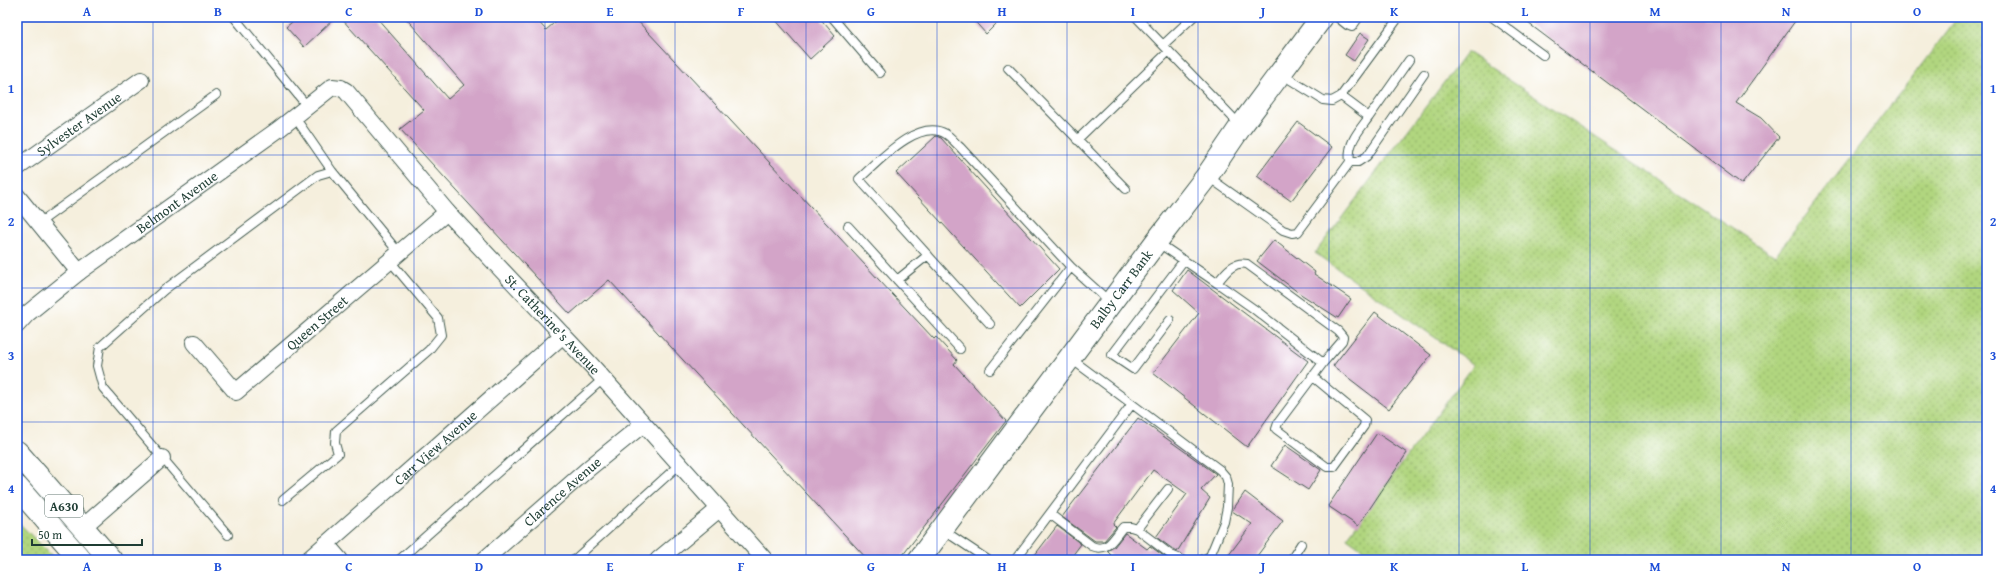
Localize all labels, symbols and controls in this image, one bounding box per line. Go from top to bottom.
text: A [83,2,92,21]
text: B [214,2,222,21]
text: C [345,2,353,21]
text: D [475,2,483,21]
text: E [607,2,614,21]
text: F [738,2,745,21]
text: G [867,2,875,21]
text: H [997,2,1007,21]
text: I [1131,2,1135,21]
text: J [1259,2,1266,21]
text: K [1390,2,1399,21]
text: L [1522,2,1529,21]
text: M [1649,2,1661,21]
text: N [1782,2,1791,21]
text: O [1913,2,1921,21]
text: 1 [8,79,14,98]
text: 1 [1990,79,1996,98]
street label: Sylvester Avenue [32,87,126,161]
street label: Belmont Avenue [132,166,222,238]
text: 2 [8,212,15,231]
text: 2 [1990,212,1997,231]
street label: Balby Carr Bank [1085,245,1158,333]
street label: St. Catherine's Avenue [500,270,605,379]
street label: Queen Street [282,291,352,355]
text: 3 [8,346,14,365]
text: 3 [1990,346,1996,365]
street label: Carr View Avenue [390,405,482,490]
street label: Clarence Avenue [519,452,606,531]
text: 4 [8,479,15,498]
text: 4 [1990,479,1997,498]
road number: A630 [45,495,83,517]
scale bar [32,521,142,547]
text: 50 m [38,526,62,543]
text: A [83,557,92,576]
text: B [214,557,222,576]
text: C [345,557,353,576]
text: D [475,557,483,576]
text: E [607,557,614,576]
text: F [738,557,745,576]
text: G [867,557,875,576]
text: H [997,557,1007,576]
text: I [1131,557,1135,576]
text: J [1259,557,1266,576]
text: K [1390,557,1399,576]
text: L [1522,557,1529,576]
text: M [1649,557,1661,576]
text: N [1782,557,1791,576]
text: O [1913,557,1921,576]

